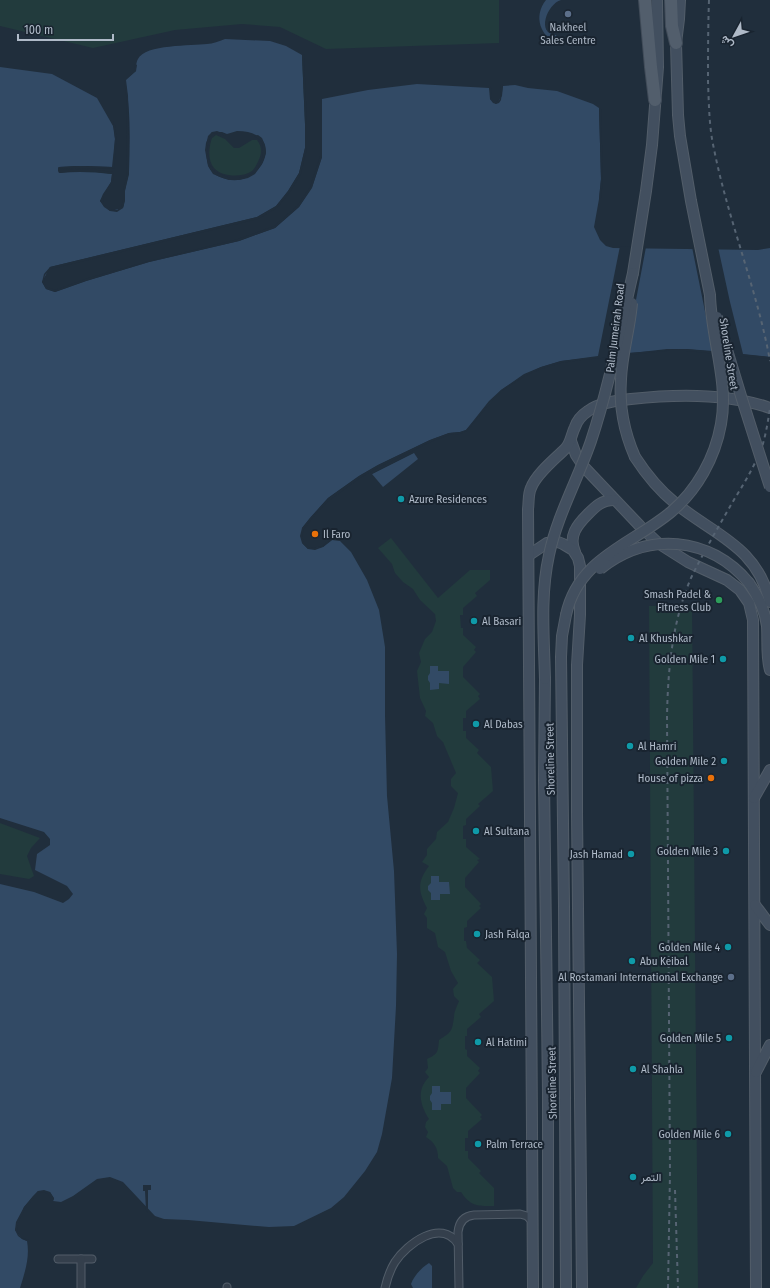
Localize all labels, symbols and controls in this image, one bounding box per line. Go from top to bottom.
marker: Nakheel Sales Centre [563,9,573,19]
scale bar [18,16,113,42]
north arrow [714,16,754,56]
place label: Nakheel Sales Centre [540,21,596,47]
text: 100 m [24,23,53,37]
text: ش [717,33,736,51]
street label: Palm Jumeirah Road [604,283,627,373]
street label: Shoreline Street [716,317,741,391]
place label: Azure Residences [409,493,487,506]
marker: Azure Residences [396,494,406,504]
place label: Il Faro [323,528,350,541]
marker: Il Faro [310,529,320,539]
place label: Smash Padel & Fitness Club [644,588,711,614]
marker: Smash Padel & Fitness Club [714,595,724,605]
place label: Al Basari [482,615,521,628]
marker: Al Basari [469,616,479,626]
place label: Al Khushkar [639,632,692,645]
marker: Al Khushkar [626,633,636,643]
place label: Golden Mile 1 [655,653,715,666]
marker: Golden Mile 1 [718,654,728,664]
place label: Al Dabas [484,718,523,731]
marker: Al Dabas [471,719,481,729]
street label: Shoreline Street [543,722,558,795]
place label: Al Hamri [638,740,677,753]
marker: Al Hamri [625,741,635,751]
place label: Golden Mile 2 [655,755,716,768]
marker: Golden Mile 2 [719,756,729,766]
place label: House of pizza [638,772,703,785]
marker: House of pizza [706,773,716,783]
place label: Al Sultana [484,825,530,838]
marker: Al Sultana [471,826,481,836]
place label: Golden Mile 3 [657,845,718,858]
marker: Golden Mile 3 [721,846,731,856]
place label: Jash Hamad [570,848,623,861]
marker: Jash Hamad [626,849,636,859]
place label: Jash Falqa [485,928,530,941]
marker: Jash Falqa [472,929,482,939]
place label: Golden Mile 4 [659,941,721,954]
marker: Golden Mile 4 [723,942,733,952]
place label: Abu Keibal [640,955,688,968]
marker: Abu Keibal [627,956,637,966]
place label: Al Rostamani International Exchange [558,971,723,984]
marker: Al Rostamani International Exchange [726,972,736,982]
place label: Golden Mile 5 [660,1032,721,1045]
marker: Golden Mile 5 [724,1033,734,1043]
place label: Al Hatimi [486,1036,527,1049]
marker: Al Hatimi [473,1037,483,1047]
street label: Shoreline Street [545,1046,560,1119]
place label: Al Shahla [641,1063,683,1076]
marker: Al Shahla [628,1064,638,1074]
place label: Golden Mile 6 [658,1128,721,1141]
marker: Golden Mile 6 [723,1129,733,1139]
place label: Palm Terrace [486,1138,543,1151]
marker: Palm Terrace [473,1139,483,1149]
place label: التمر [640,1171,661,1184]
marker: التمر [628,1172,638,1182]

